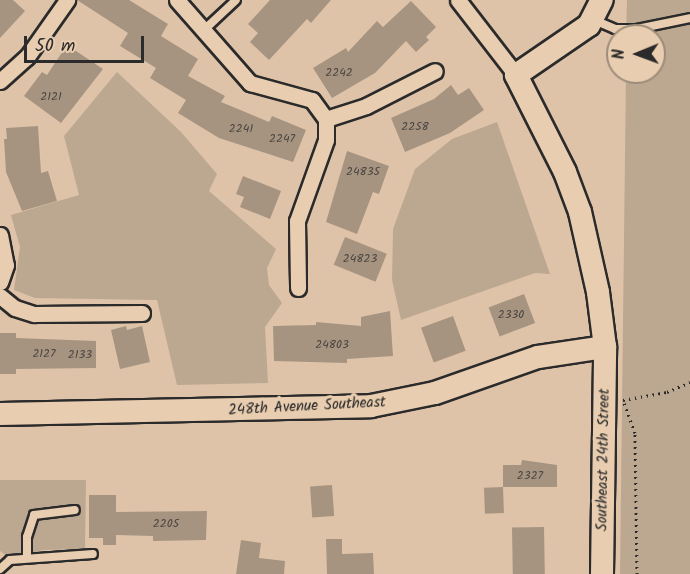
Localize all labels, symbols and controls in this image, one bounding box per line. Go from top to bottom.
scale bar [27,24,147,62]
north arrow [606,24,666,84]
text: 50 m [35,32,75,61]
text: N [607,49,632,60]
house number: 2242 [325,66,353,80]
house number: 2121 [40,90,62,104]
house number: 2258 [401,120,429,134]
house number: 2241 [229,122,253,136]
house number: 2247 [269,132,295,146]
house number: 24835 [346,165,380,179]
house number: 24823 [343,252,377,266]
house number: 2330 [498,308,524,322]
house number: 24803 [315,338,349,352]
house number: 2127 [32,347,56,361]
house number: 2133 [68,348,92,362]
street label: Southeast 24th Street [594,389,614,531]
street label: 248th Avenue Southeast [228,394,386,420]
house number: 2327 [517,469,543,483]
house number: 2205 [153,517,179,531]

